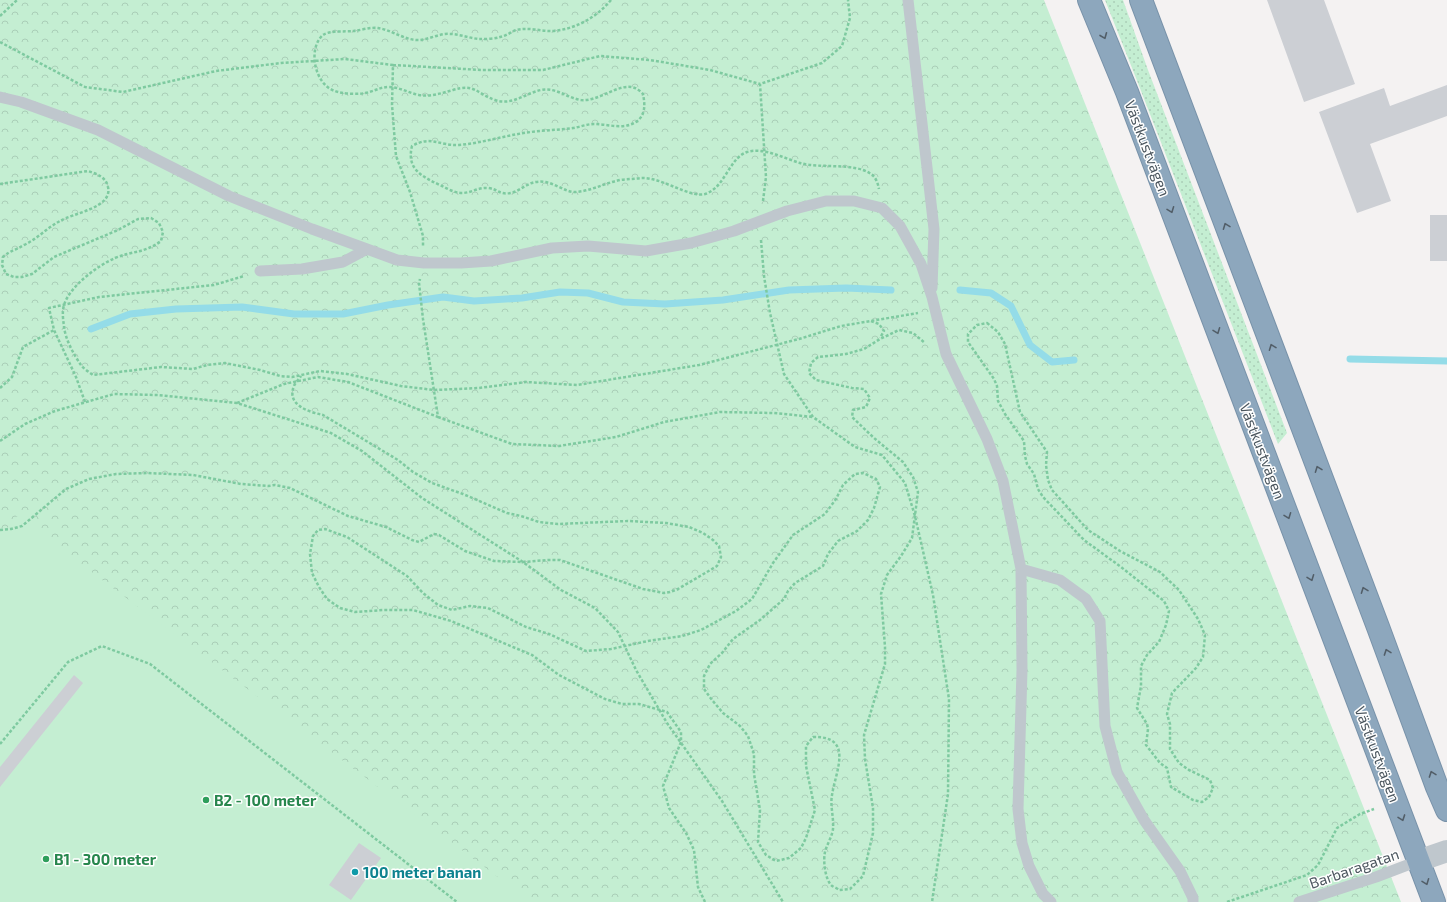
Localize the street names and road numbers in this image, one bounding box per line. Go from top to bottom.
street label: Västkustvägen [1122,98,1174,198]
street label: Västkustvägen [1237,401,1289,501]
street label: Västkustvägen [1352,704,1404,804]
street label: Barbaragatan [1307,844,1401,892]

